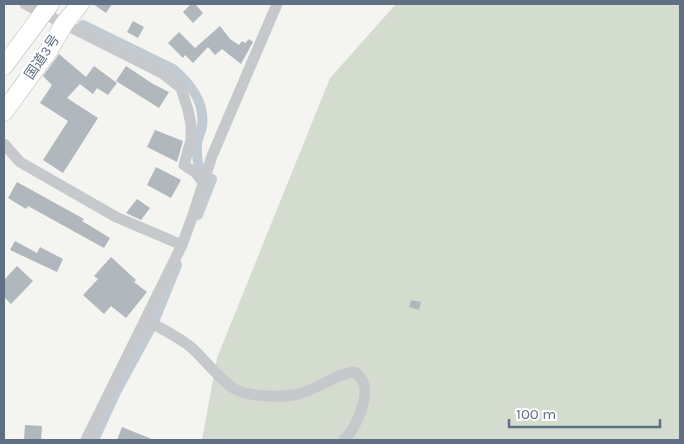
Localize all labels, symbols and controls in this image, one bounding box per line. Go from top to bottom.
street label: 国道3号 [21,31,63,83]
scale bar [509,396,660,428]
text: 100 m [516,405,556,423]

